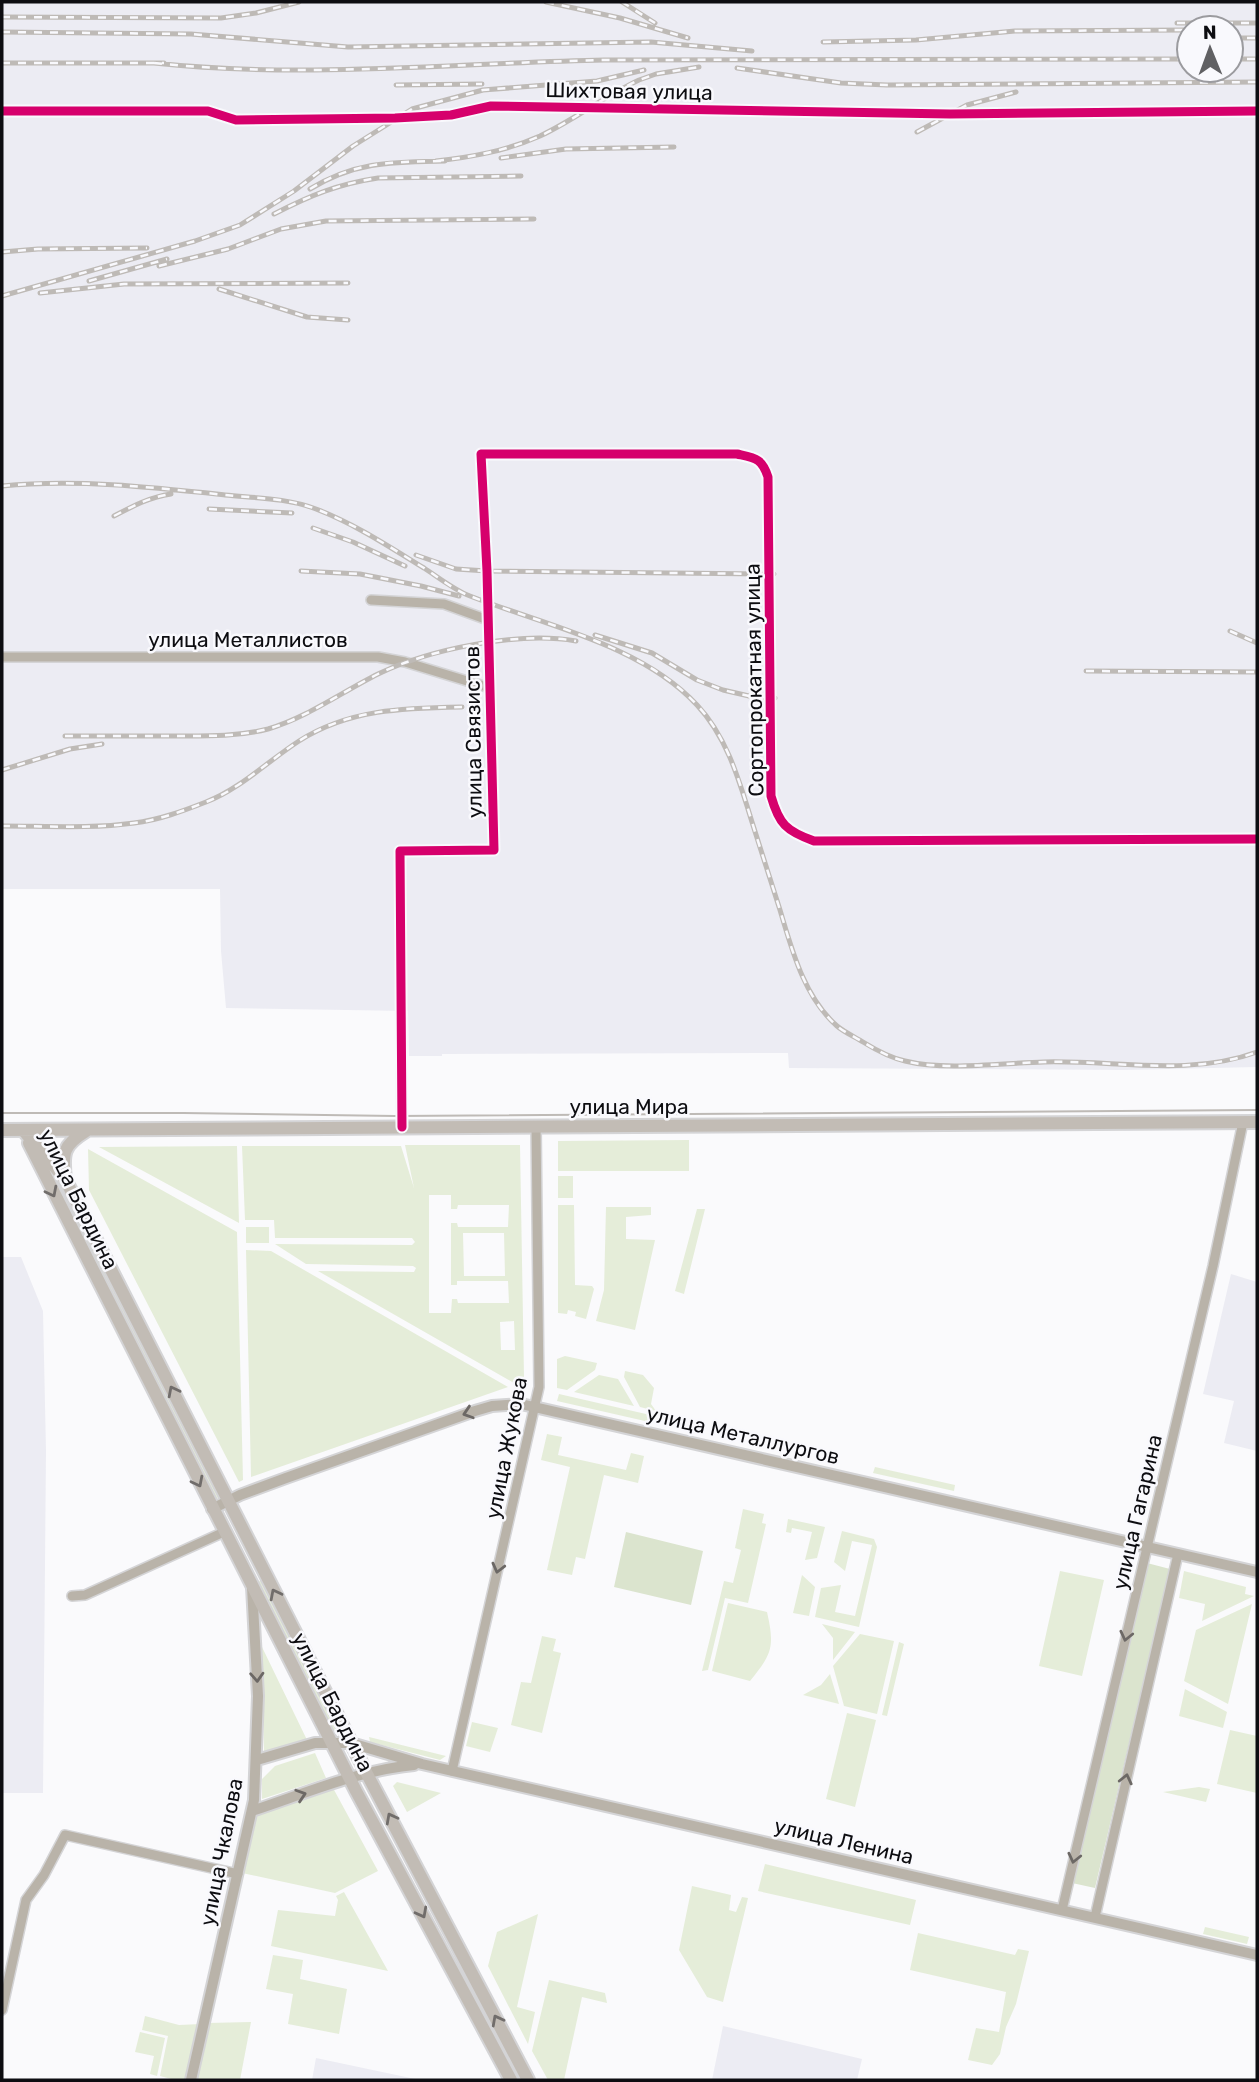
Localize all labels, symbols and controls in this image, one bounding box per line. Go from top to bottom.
north arrow [1175,14,1245,84]
text: N [1203,21,1217,44]
street label: Шихтовая улица [545,77,713,105]
street label: Сортопрокатная улица [739,563,769,797]
street label: улица Металлистов [148,627,348,652]
street label: улица Связистов [459,646,487,818]
street label: улица Мира [569,1094,689,1119]
street label: улица Бардина [34,1125,124,1273]
one-way arrow [43,1185,57,1197]
street label: улица Жукова [480,1375,532,1521]
one-way arrow [168,1386,182,1398]
street label: улица Металлургов [644,1401,842,1469]
one-way arrow [462,1405,474,1419]
street label: улица Гагарина [1107,1432,1167,1592]
one-way arrow [190,1475,204,1487]
one-way arrow [492,1562,506,1574]
one-way arrow [270,1589,284,1601]
street label: улица Бардина [287,1628,379,1776]
one-way arrow [1119,1630,1134,1642]
one-way arrow [249,1672,264,1683]
one-way arrow [1118,1773,1132,1785]
street label: улица Чкалова [194,1776,248,1928]
one-way arrow [294,1789,306,1803]
one-way arrow [386,1813,399,1826]
street label: улица Ленина [772,1813,916,1869]
one-way arrow [1068,1852,1082,1864]
one-way arrow [413,1906,427,1919]
one-way arrow [492,2015,505,2027]

